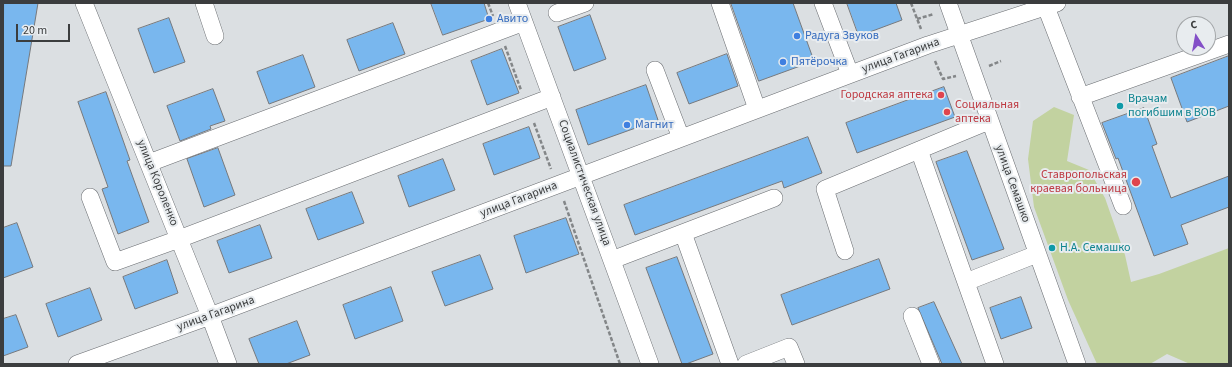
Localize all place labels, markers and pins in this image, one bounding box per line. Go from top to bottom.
place label: Авито [497,12,528,26]
marker: Авито [484,14,494,24]
place label: Радуга Звуков [805,29,879,43]
marker: Радуга Звуков [792,31,802,41]
place label: Пятёрочка [791,55,847,69]
marker: Пятёрочка [778,57,788,67]
place label: Городская аптека [840,88,933,102]
marker: Городская аптека [936,90,946,100]
place label: Врачам погибшим в ВОВ [1128,92,1216,120]
place label: Социальная аптека [955,98,1019,126]
marker: Врачам погибшим в ВОВ [1115,101,1125,111]
marker: Социальная аптека [942,107,952,117]
place label: Магнит [635,118,674,132]
marker: Магнит [622,120,632,130]
place label: Ставропольская краевая больница [1030,168,1127,196]
marker: Ставропольская краевая больница [1130,176,1142,188]
place label: Н.А. Семашко [1060,241,1130,255]
marker: Н.А. Семашко [1047,243,1057,253]

